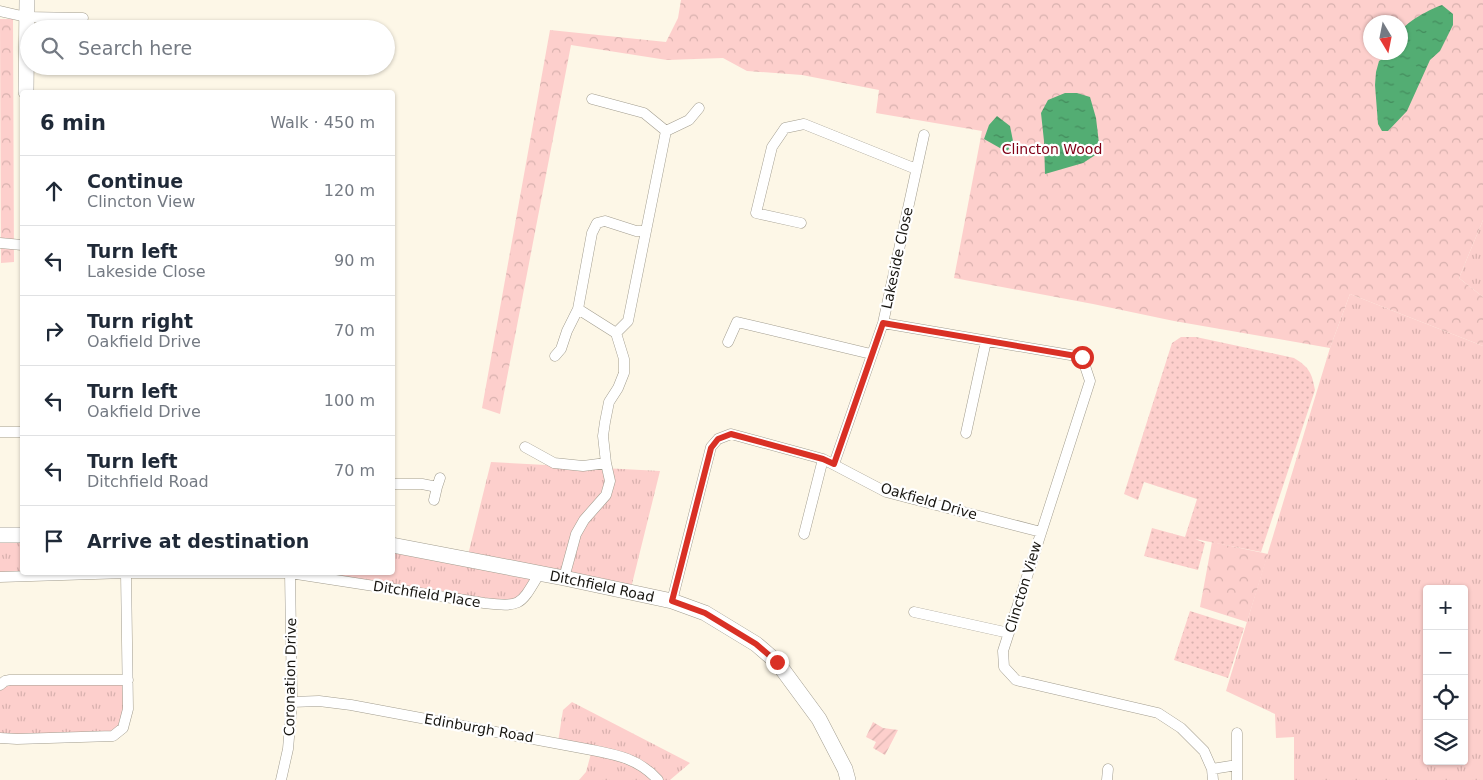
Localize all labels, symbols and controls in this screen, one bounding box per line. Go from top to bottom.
north arrow [1363,15,1408,60]
search box [20,20,395,75]
icon: search [38,34,66,62]
text: Search here [78,37,192,59]
text: 6 min [40,111,106,135]
text: Walk · 450 m [270,113,375,132]
park label: Clincton Wood [1002,141,1102,157]
text: Continue [87,170,183,192]
icon: ahead [40,177,68,205]
text: 120 m [324,181,375,200]
text: Clincton View [87,192,195,211]
street label: Lakeside Close [878,206,916,310]
text: Turn left [87,240,178,262]
icon: left [40,247,68,275]
text: 90 m [334,251,375,270]
text: Lakeside Close [87,262,206,281]
text: Turn right [87,310,193,332]
icon: right [40,317,68,345]
text: 70 m [334,321,375,340]
text: Oakfield Drive [87,332,201,351]
route start [1071,346,1094,369]
text: Turn left [87,380,178,402]
icon: left [40,387,68,415]
text: 100 m [324,391,375,410]
text: Oakfield Drive [87,402,201,421]
text: Turn left [87,450,178,472]
icon: left [40,457,68,485]
text: 70 m [334,461,375,480]
text: Ditchfield Road [87,472,209,491]
street label: Oakfield Drive [879,480,979,522]
icon: arrive [40,527,68,555]
text: Arrive at destination [87,530,309,552]
street label: Clincton View [1002,539,1044,635]
street label: Ditchfield Road [548,567,656,605]
street label: Ditchfield Place [372,578,482,610]
map controls [1423,585,1468,765]
button: + [1423,585,1468,630]
street label: Coronation Drive [281,618,299,736]
button: − [1423,630,1468,675]
route end [766,651,789,674]
button: locate [1423,675,1468,720]
street label: Edinburgh Road [423,710,535,746]
button: layers [1423,720,1468,765]

